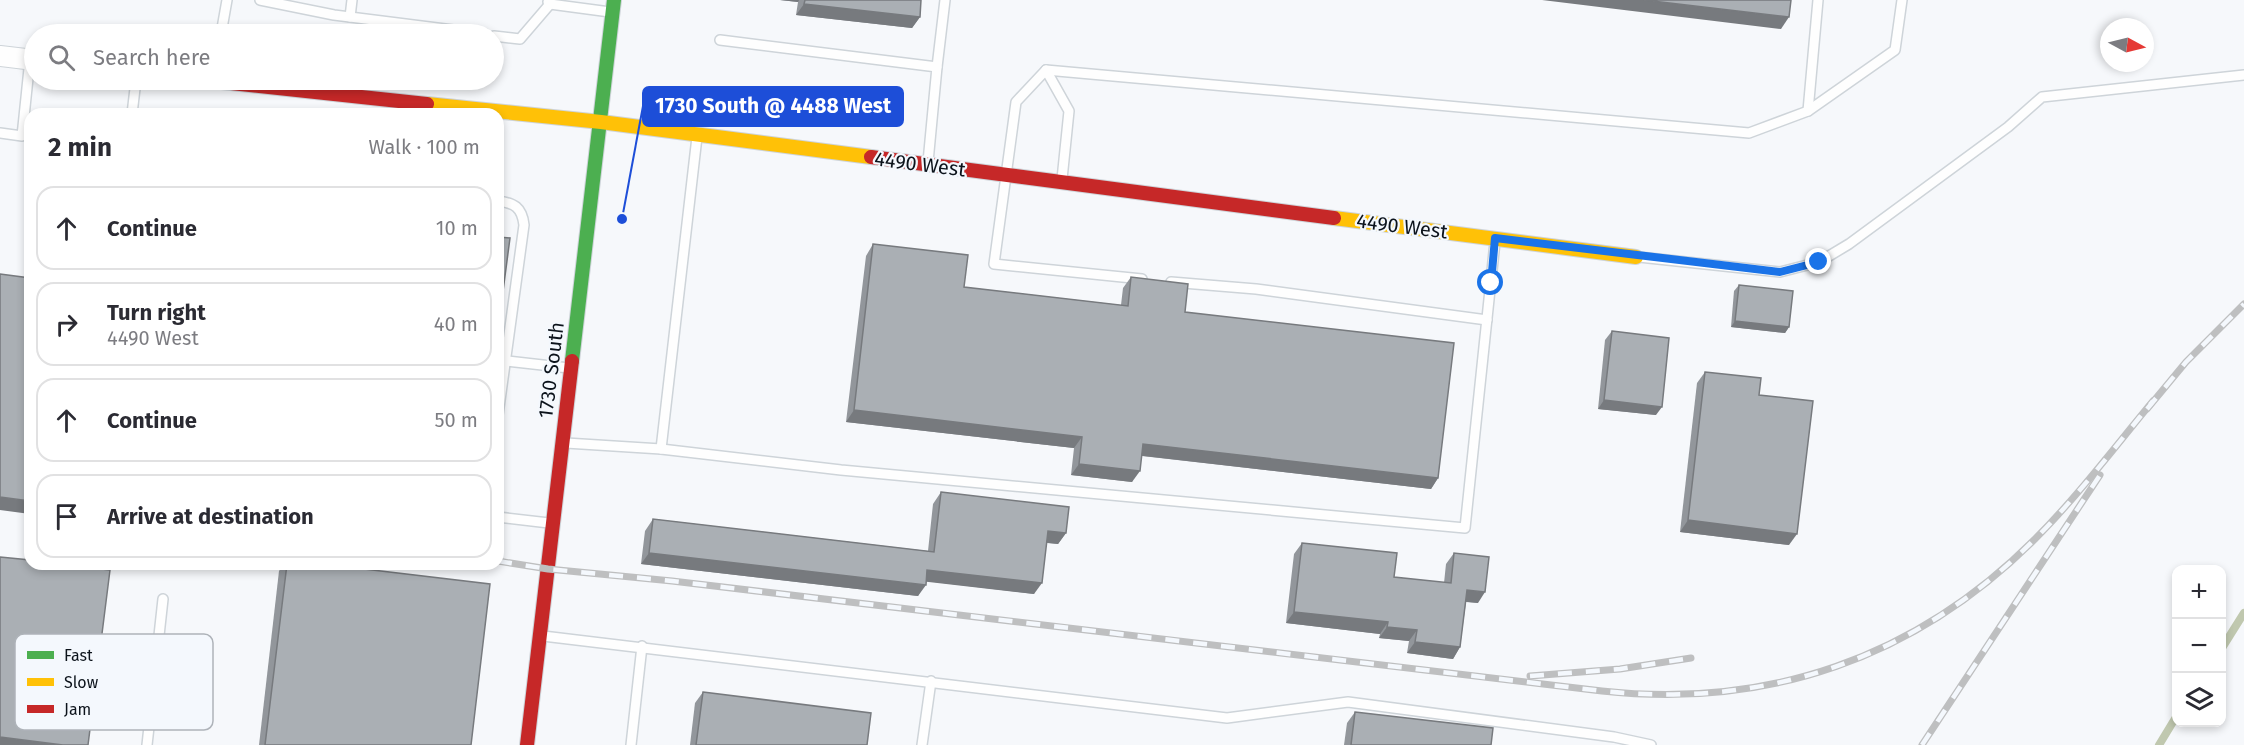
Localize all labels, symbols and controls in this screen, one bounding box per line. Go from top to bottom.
north arrow [2100,18,2154,72]
search box [24,24,504,90]
icon: search [45,41,78,74]
text: Search here [93,44,211,71]
callout: 1730 South @ 4488 West [643,87,903,126]
text: 1730 South @ 4488 West [655,93,892,119]
text: 2 min [48,132,112,163]
text: Walk · 100 m [368,135,480,159]
street label: 4490 West [873,147,968,182]
street label: 4490 West [1355,209,1450,244]
icon: ahead [50,212,83,245]
text: Continue [107,215,197,242]
text: 10 m [436,216,478,240]
route end [1805,248,1831,274]
route start [1477,269,1503,295]
text: Turn right [107,299,206,326]
icon: right [50,308,83,341]
text: 40 m [434,312,478,336]
street label: 1730 South [533,320,569,420]
text: 4490 West [107,326,199,350]
icon: ahead [50,404,83,437]
text: Continue [107,407,197,434]
text: 50 m [434,408,478,432]
icon: arrive [50,500,83,533]
text: Arrive at destination [107,503,314,530]
map controls [2172,565,2226,727]
button: + [2172,565,2226,619]
button: − [2172,619,2226,673]
legend [15,634,213,730]
text: Fast [64,646,93,665]
text: Slow [64,673,99,692]
button: layers [2172,673,2226,727]
text: Jam [64,700,91,719]

